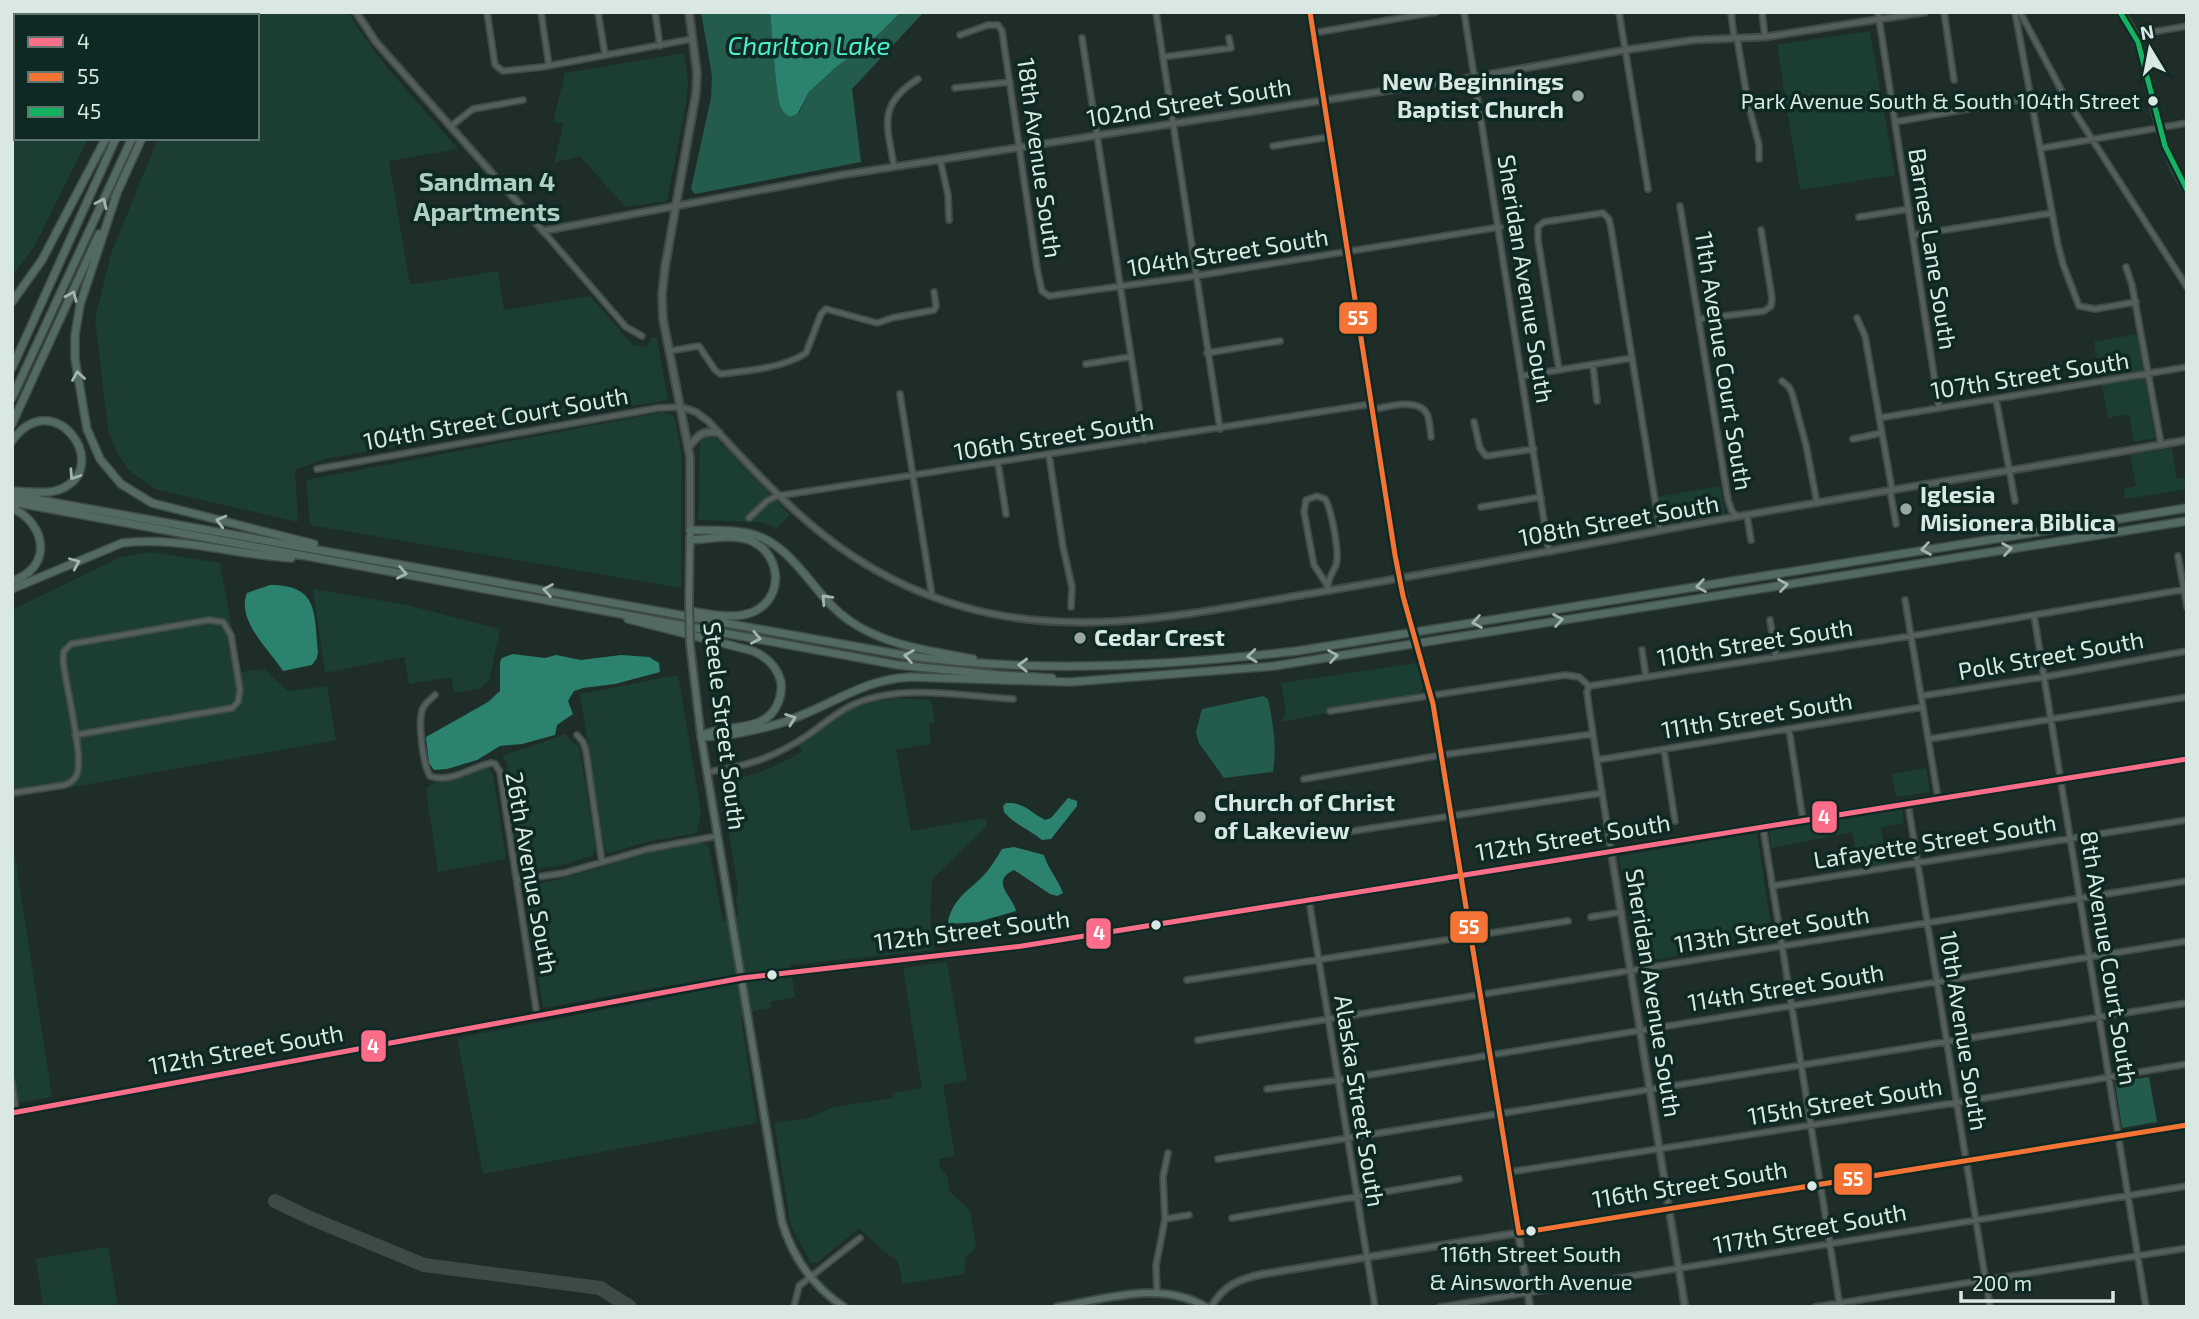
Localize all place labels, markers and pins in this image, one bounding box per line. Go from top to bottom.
place label: New Beginnings Baptist Church [1382,66,1564,123]
place label: Park Avenue South & South 104th Street [1741,87,2140,113]
marker: New Beginnings Baptist Church [1570,88,1586,104]
marker: Park Avenue South & South 104th Street [2146,94,2160,108]
place label: Iglesia Misionera Biblica [1920,479,2116,536]
marker: Iglesia Misionera Biblica [1898,501,1914,517]
place label: Cedar Crest [1094,622,1225,651]
marker: Cedar Crest [1072,630,1088,646]
place label: Church of Christ of Lakeview [1214,787,1395,844]
marker: Church of Christ of Lakeview [1192,809,1208,825]
unlabelled marker [1149,918,1163,932]
unlabelled marker [765,968,779,982]
unlabelled marker [1805,1179,1819,1193]
marker: 116th Street South & Ainsworth Avenue [1524,1224,1538,1238]
place label: 116th Street South & Ainsworth Avenue [1429,1240,1633,1294]

